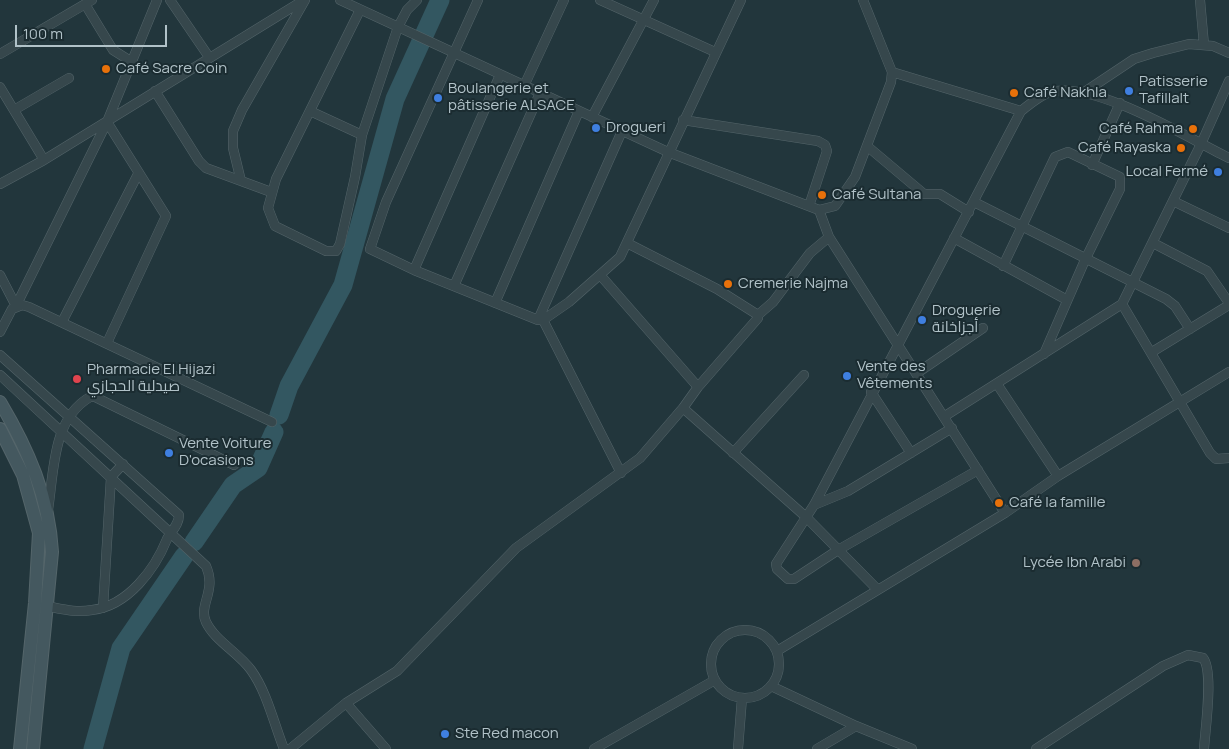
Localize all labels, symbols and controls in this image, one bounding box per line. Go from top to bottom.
scale bar [18,15,170,47]
text: 100 m [23,23,63,44]
place label: Café Sacre Coin [116,60,227,78]
marker: Café Sacre Coin [100,63,112,75]
place label: Patisserie Tafillalt [1139,73,1208,108]
place label: Boulangerie et pâtisserie ALSACE [448,80,575,115]
place label: Café Nakhla [1024,84,1107,102]
marker: Patisserie Tafillalt [1123,85,1135,97]
marker: Café Nakhla [1008,87,1020,99]
marker: Boulangerie et pâtisserie ALSACE [432,92,444,104]
place label: Drogueri [606,119,666,137]
place label: Café Rahma [1099,120,1183,138]
marker: Drogueri [590,122,602,134]
marker: Café Rahma [1187,123,1199,135]
place label: Café Rayaska [1078,139,1171,157]
marker: Café Rayaska [1175,142,1187,154]
place label: Local Fermé [1125,163,1208,181]
marker: Local Fermé [1212,166,1224,178]
place label: Café Sultana [832,186,921,204]
marker: Café Sultana [816,189,828,201]
place label: Cremerie Najma [738,275,848,293]
marker: Cremerie Najma [722,278,734,290]
place label: Droguerie أجزاخانة [932,302,1000,337]
marker: Droguerie أجزاخانة [916,314,928,326]
place label: Vente des Vêtements [857,358,932,393]
place label: Pharmacie El Hijazi صيدلية الحجازي [87,361,215,396]
marker: Vente des Vêtements [841,370,853,382]
marker: Pharmacie El Hijazi صيدلية الحجازي [71,373,83,385]
place label: Vente Voiture D'ocasions [179,435,272,470]
marker: Vente Voiture D'ocasions [163,447,175,459]
place label: Café la famille [1009,494,1105,512]
marker: Café la famille [993,497,1005,509]
place label: Lycée Ibn Arabi [1023,554,1126,572]
marker: Lycée Ibn Arabi [1130,557,1142,569]
place label: Ste Red macon [455,725,559,743]
marker: Ste Red macon [439,728,451,740]

